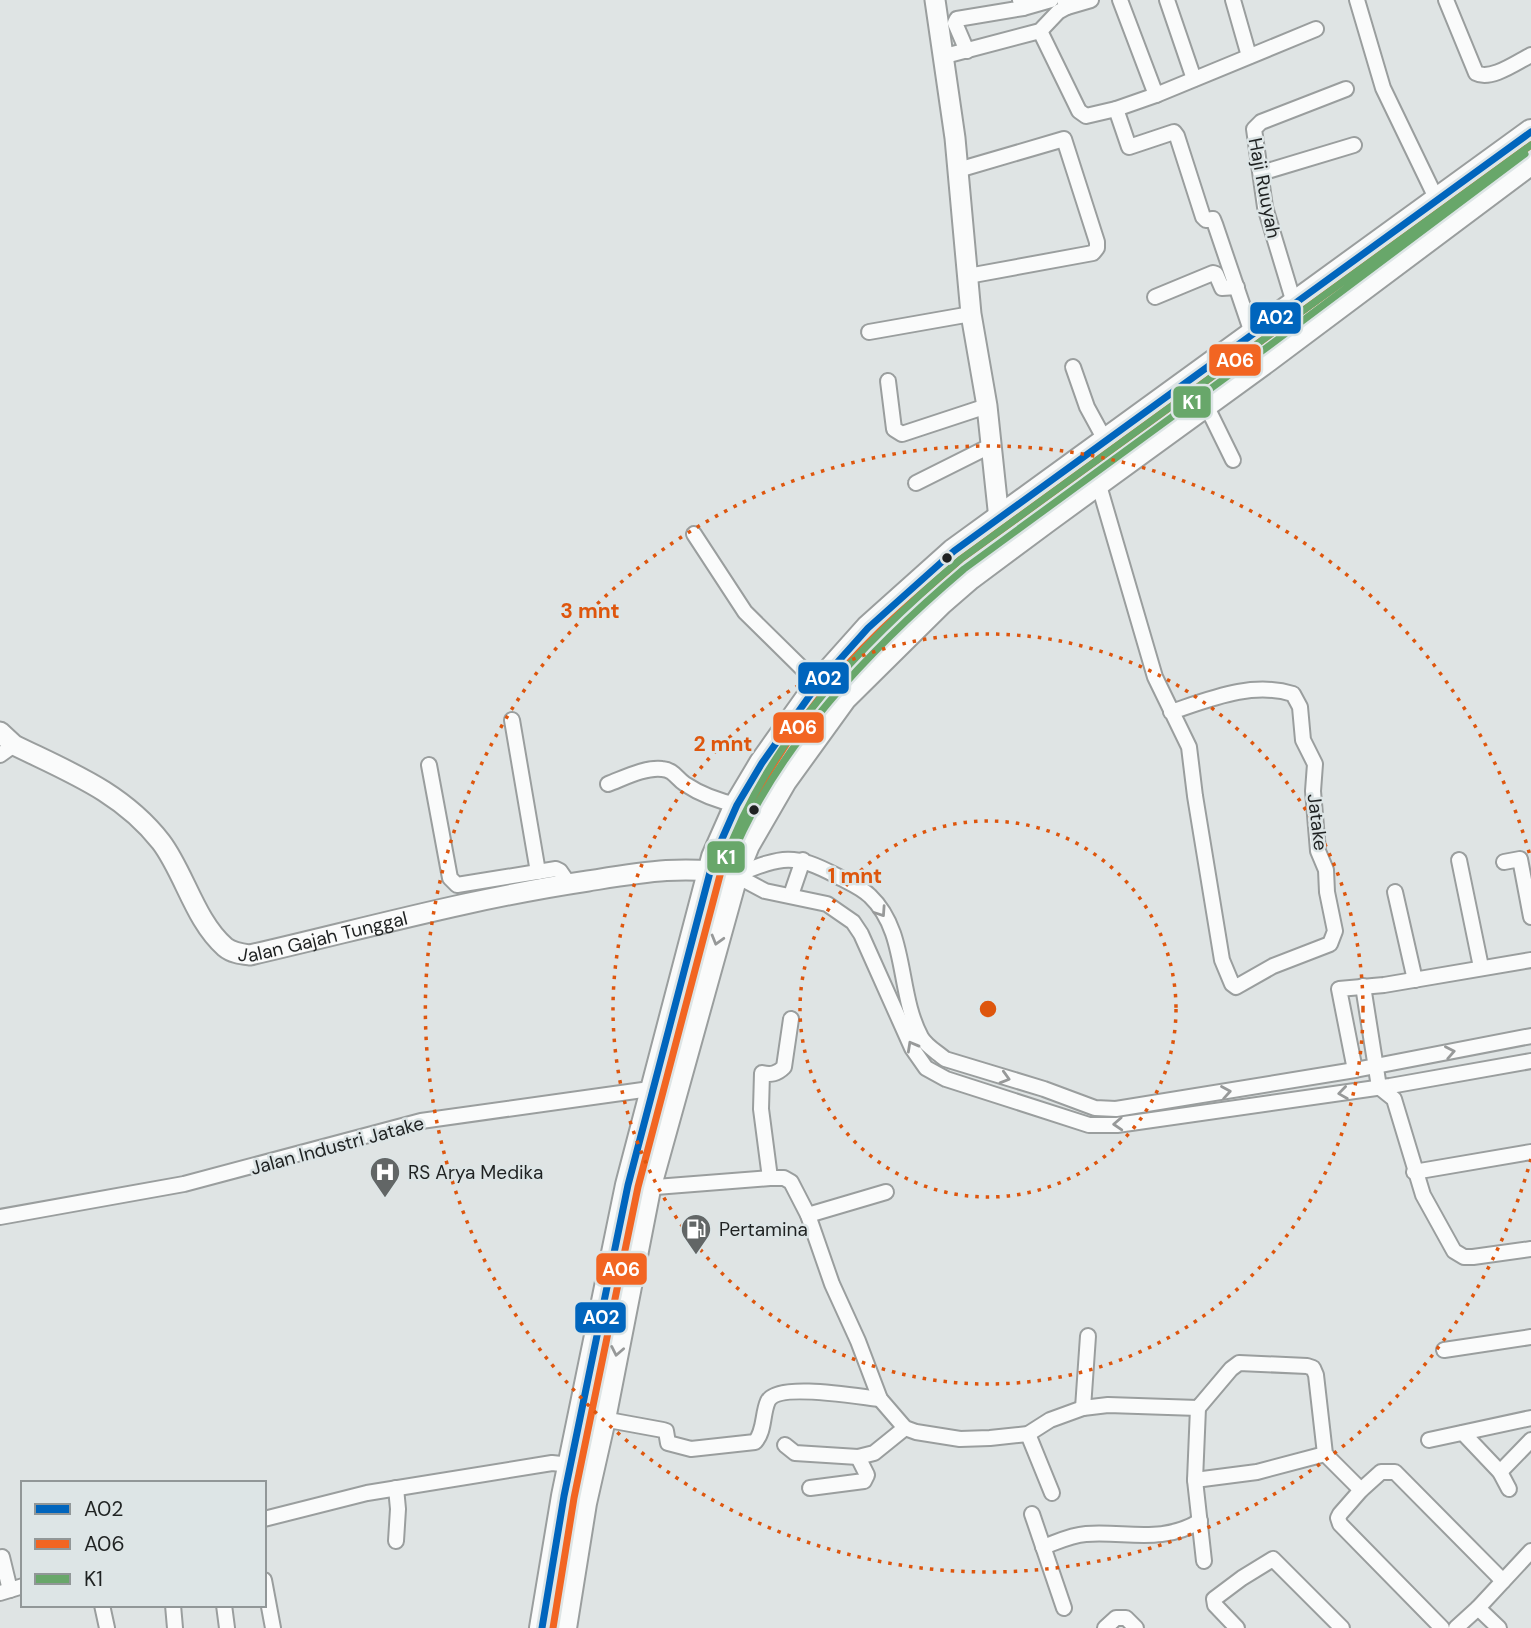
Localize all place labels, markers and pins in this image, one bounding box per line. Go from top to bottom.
unlabelled marker [940,551,954,565]
unlabelled marker [747,803,761,817]
centre of rings [976,997,1000,1021]
hospital icon: RS Arya Medika [368,1155,402,1199]
place label: RS Arya Medika [408,1160,543,1185]
fuel station icon: Pertamina [679,1212,713,1256]
place label: Pertamina [719,1217,808,1242]

